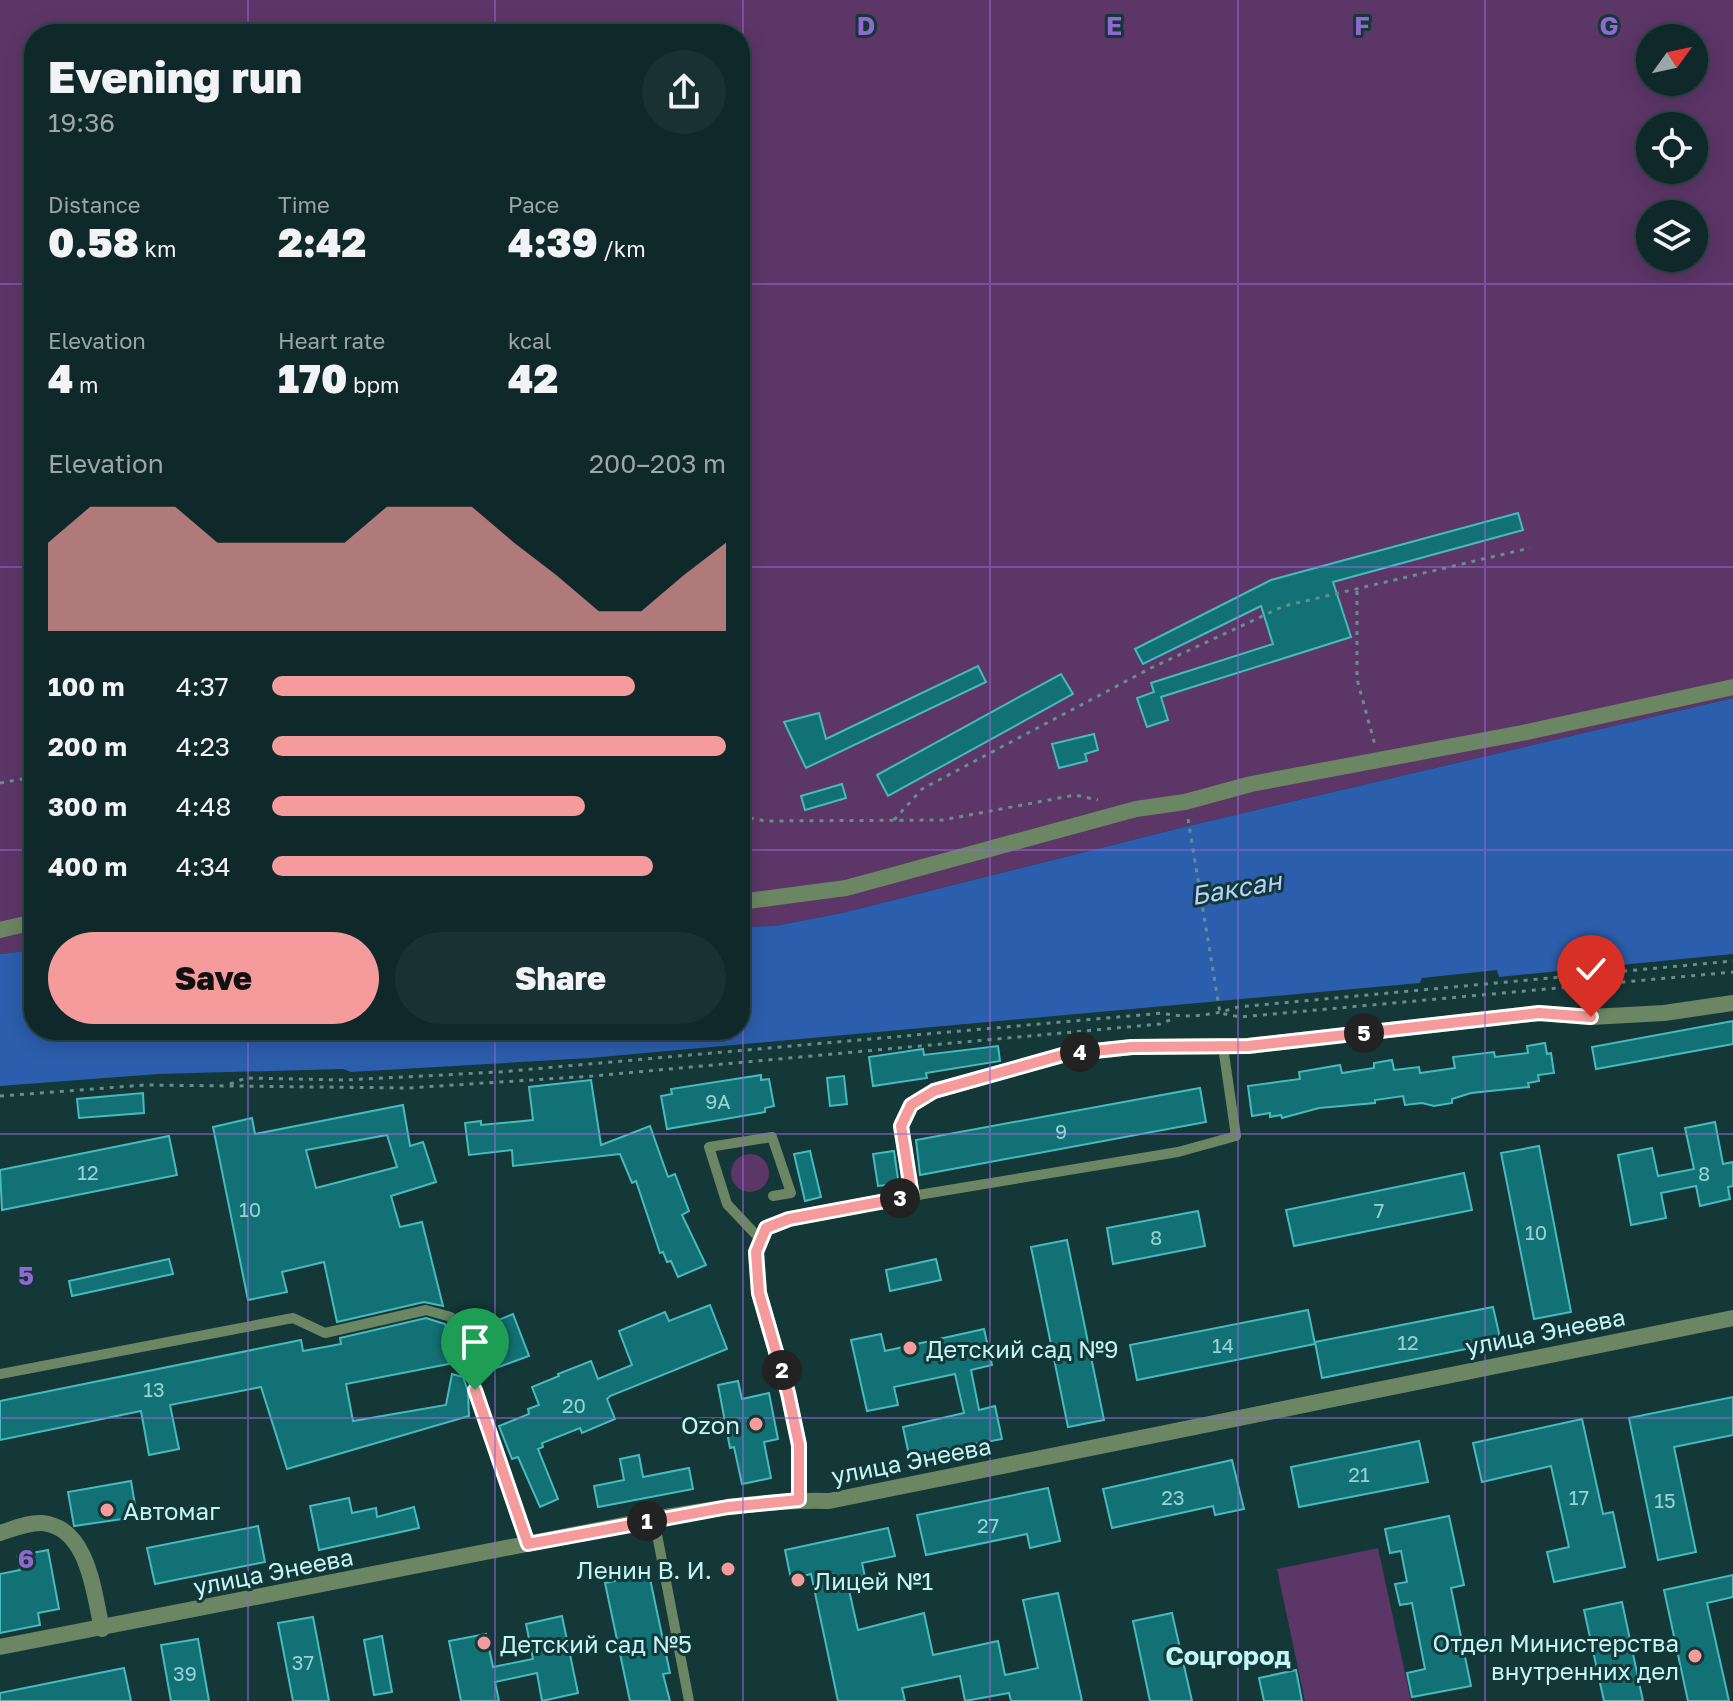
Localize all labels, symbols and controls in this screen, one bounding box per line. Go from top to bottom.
text: D [857,10,875,41]
text: E [1106,10,1122,41]
text: F [1354,10,1370,41]
text: G [1599,10,1619,41]
north arrow [1636,24,1708,96]
map controls [1636,24,1708,272]
text: Evening run [48,50,302,103]
button: share [642,50,726,134]
text: 19:36 [48,107,115,138]
button: locate [1636,112,1708,184]
text: Distance [48,191,140,218]
text: Time [278,191,330,218]
text: Pace [508,191,559,218]
button: layers [1636,200,1708,272]
text: 0.58 [48,218,139,266]
text: 2:42 [278,218,366,266]
text: 4:39 [508,218,598,266]
text: km [139,235,176,262]
text: /km [598,235,646,262]
text: Elevation [48,327,146,354]
text: Heart rate [278,327,385,354]
text: kcal [508,327,551,354]
text: 4 [48,354,73,402]
text: 170 [278,354,347,402]
text: 42 [508,354,558,402]
text: m [73,371,98,398]
text: bpm [347,371,399,398]
text: Elevation [48,448,164,479]
text: 200–203 m [589,448,726,479]
text: 100 m [48,671,124,702]
text: 4:37 [176,671,229,702]
text: 200 m [48,731,127,762]
text: 4:23 [176,731,230,762]
text: 300 m [48,791,127,822]
text: 4:48 [176,791,231,822]
text: 400 m [48,851,127,882]
text: 4:34 [176,851,231,882]
water label: Баксан [1188,864,1286,911]
button: Save [48,932,379,1024]
button: Share [395,932,726,1024]
pin [1557,935,1625,1017]
icon: check [1569,947,1613,991]
pin: 5 [1344,1013,1384,1053]
text: 5 [1357,1019,1371,1046]
pin: 4 [1060,1032,1100,1072]
text: 4 [1073,1038,1087,1065]
house number: 9А [705,1089,731,1113]
house number: 9 [1055,1119,1067,1143]
house number: 12 [77,1160,99,1184]
house number: 8 [1698,1161,1710,1185]
pin: 3 [880,1178,920,1218]
text: 3 [893,1184,907,1211]
house number: 10 [239,1197,261,1221]
house number: 7 [1374,1198,1384,1222]
house number: 10 [1525,1220,1547,1244]
house number: 8 [1150,1225,1162,1249]
text: 5 [18,1260,34,1291]
street label: улица Энеева [1463,1301,1627,1361]
pin [441,1308,509,1390]
icon: arrive [453,1320,497,1364]
house number: 12 [1397,1330,1419,1354]
house number: 14 [1212,1333,1234,1357]
place label: Детский сад №9 [926,1334,1119,1363]
marker: Детский сад №9 [901,1339,919,1357]
pin: 2 [762,1350,802,1390]
text: 2 [775,1356,789,1383]
house number: 13 [143,1377,165,1401]
house number: 20 [562,1393,586,1417]
place label: Ozon [681,1410,740,1439]
marker: Ozon [747,1415,765,1433]
street label: улица Энеева [829,1430,993,1490]
house number: 21 [1348,1462,1370,1486]
house number: 23 [1161,1485,1185,1509]
house number: 17 [1569,1485,1589,1509]
house number: 15 [1654,1488,1676,1512]
place label: Автомаг [123,1496,220,1525]
marker: Автомаг [98,1501,116,1519]
pin: 1 [627,1501,667,1541]
text: 1 [641,1507,653,1534]
house number: 27 [977,1513,999,1537]
street label: улица Энеева [191,1541,355,1601]
text: 6 [18,1543,34,1574]
place label: Ленин В. И. [577,1555,712,1584]
marker: Ленин В. И. [719,1560,737,1578]
place label: Лицей №1 [814,1566,933,1595]
marker: Лицей №1 [789,1571,807,1589]
place label: Отдел Министерства внутренних дел [1432,1628,1679,1685]
place label: Детский сад №5 [500,1629,692,1658]
marker: Детский сад №5 [475,1634,493,1652]
district label: Соцгород [1165,1640,1291,1671]
marker: Отдел Министерства внутренних дел [1686,1647,1704,1665]
house number: 37 [292,1650,314,1674]
house number: 39 [173,1661,197,1685]

